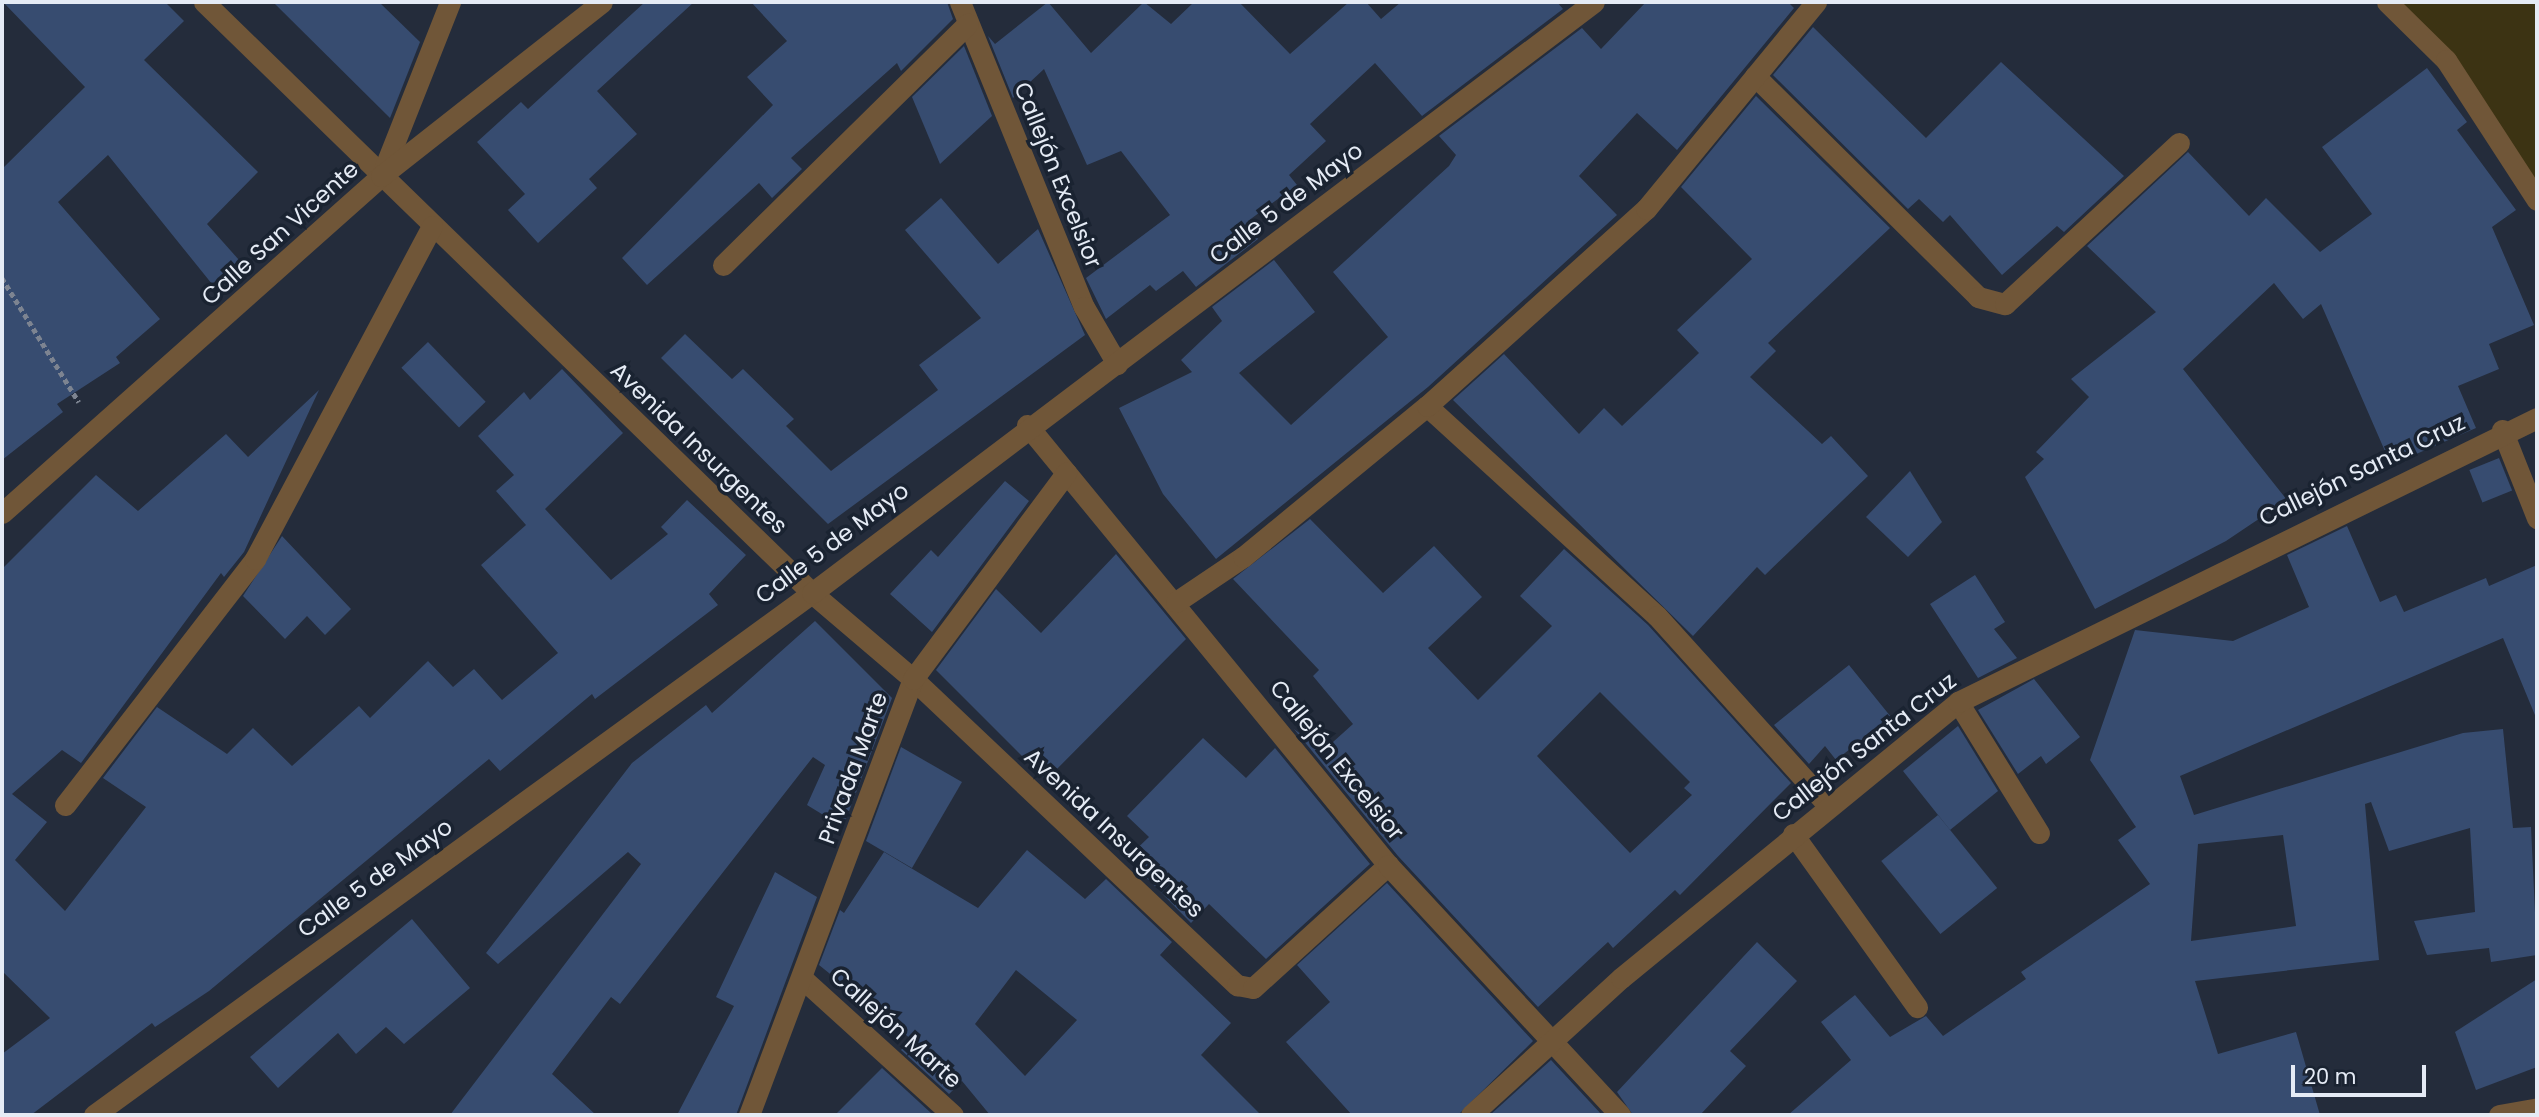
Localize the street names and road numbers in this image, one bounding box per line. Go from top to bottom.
street label: Callejón Excelsior [1008,78,1108,272]
street label: Calle 5 de Mayo [1204,136,1368,270]
street label: Calle San Vicente [196,155,364,311]
street label: Avenida Insurgentes [605,356,793,540]
street label: Callejón Santa Cruz [2255,408,2469,532]
street label: Calle 5 de Mayo [750,476,914,610]
street label: Callejón Santa Cruz [1767,667,1961,827]
street label: Callejón Excelsior [1264,674,1410,846]
street label: Privada Marte [813,688,893,848]
street label: Avenida Insurgentes [1019,743,1209,923]
street label: Calle 5 de Mayo [292,813,458,943]
street label: Callejón Marte [825,962,967,1094]

